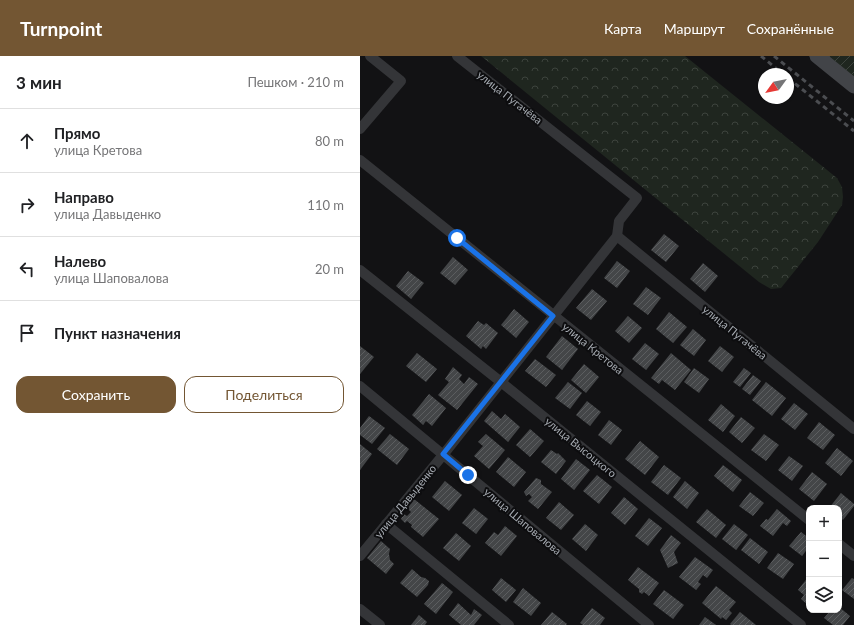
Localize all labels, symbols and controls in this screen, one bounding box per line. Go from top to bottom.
text: Turnpoint [20,17,102,40]
text: Карта [604,20,642,37]
text: Маршрут [664,20,725,37]
text: Сохранённые [747,20,834,37]
street label: улица Пугачёва [475,68,545,126]
north arrow [758,68,794,104]
text: 3 мин [16,72,62,93]
text: Пешком · 210 m [247,74,344,90]
text: Прямо [54,124,100,142]
icon: ahead [16,130,38,152]
text: 80 m [315,133,344,149]
text: улица Кретова [54,142,142,158]
text: Направо [54,188,114,206]
icon: right [16,194,38,216]
text: 110 m [307,197,344,213]
text: улица Давыденко [54,206,161,222]
route start [448,229,466,247]
text: Налево [54,252,106,270]
icon: left [16,258,38,280]
text: 20 m [315,261,344,277]
text: улица Шаповалова [54,270,169,286]
street label: улица Пугачёва [700,302,770,362]
street label: улица Кретова [560,319,626,377]
icon: arrive [16,322,38,344]
text: Пункт назначения [54,324,181,342]
button: Сохранить [16,376,176,413]
button: Поделиться [184,376,344,413]
street label: улица Высоцкого [543,414,619,480]
street label: улица Давыденко [371,462,439,540]
route end [459,466,477,484]
street label: улица Шаповалова [482,485,564,557]
map controls [806,505,842,613]
button: + [806,505,842,541]
button: − [806,541,842,577]
button: layers [806,577,842,613]

